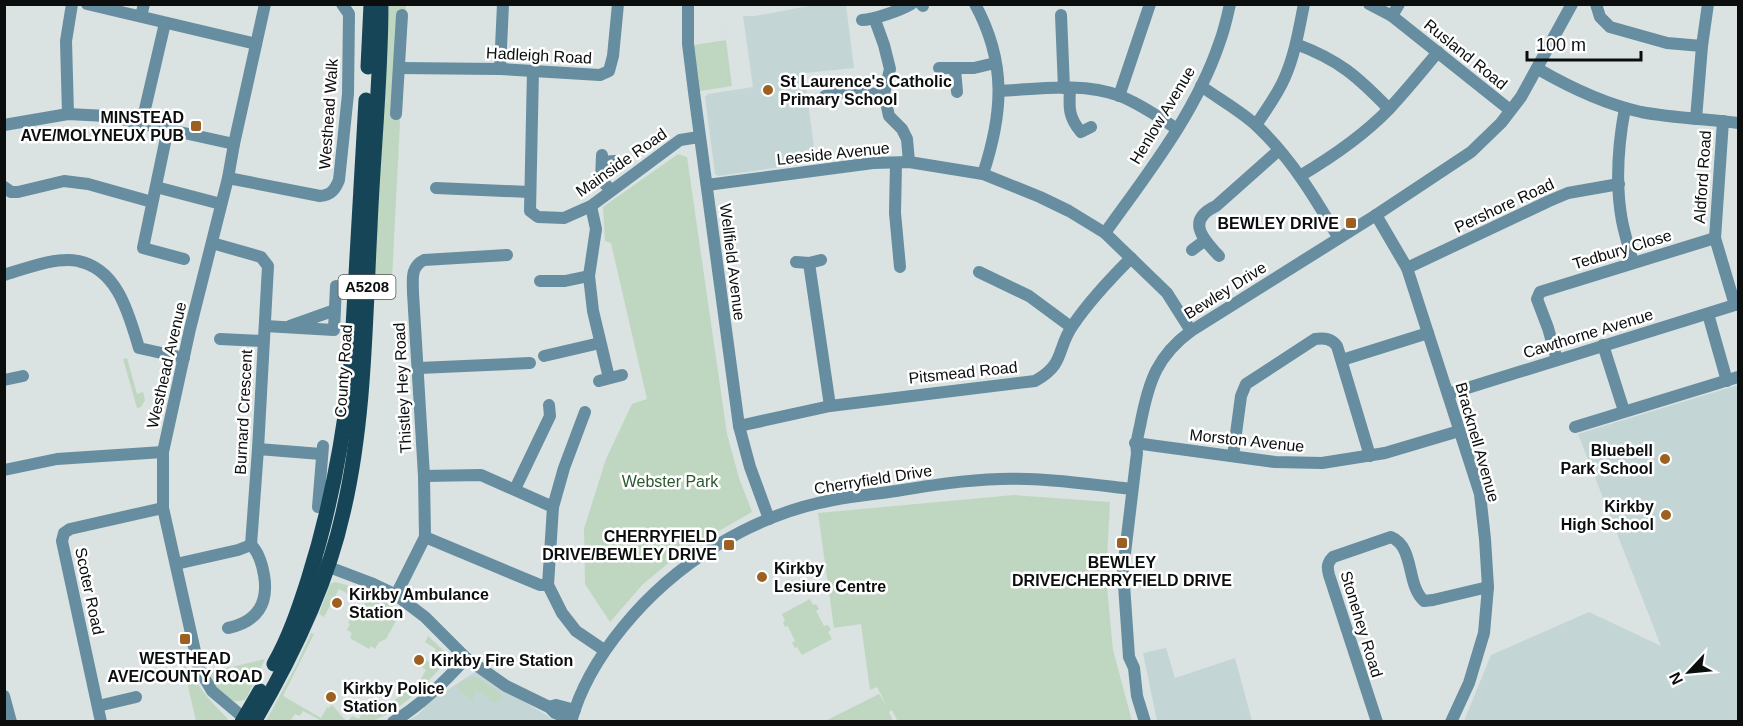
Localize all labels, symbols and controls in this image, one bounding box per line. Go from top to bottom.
street label: Rusland Road [1421,16,1510,93]
scale bar [1527,24,1641,62]
text: 100 m [1536,35,1586,55]
street label: Hadleigh Road [486,44,592,67]
street label: Westhead Walk [316,57,341,170]
street label: Henlow Avenue [1127,63,1198,167]
place label: St Laurence's Catholic Primary School [780,73,952,108]
marker: St Laurence's Catholic Primary School [761,83,775,97]
place label: MINSTEAD AVE/MOLYNEUX PUB [20,109,184,144]
marker: MINSTEAD AVE/MOLYNEUX PUB [189,119,203,133]
street label: Mainside Road [573,125,670,200]
street label: Aldford Road [1691,130,1714,224]
street label: Leeside Avenue [776,139,891,168]
street label: Pershore Road [1452,175,1557,236]
street label: Wellfield Avenue [717,203,748,322]
place label: BEWLEY DRIVE [1218,215,1339,232]
marker: BEWLEY DRIVE [1344,216,1358,230]
street label: Tedbury Close [1571,226,1674,273]
street label: Bewley Drive [1181,258,1269,322]
road number: A5208 [338,275,395,299]
street label: Westhead Avenue [144,300,189,430]
street label: Cawthorne Avenue [1521,306,1655,361]
street label: Thistley Hey Road [391,322,414,454]
street label: County Road [332,324,355,418]
street label: Burnard Crescent [232,348,255,475]
street label: Pitsmead Road [908,358,1018,387]
street label: Bracknell Avenue [1452,381,1503,504]
street label: Morston Avenue [1189,426,1305,455]
place label: Bluebell Park School [1561,442,1653,477]
marker: Bluebell Park School [1658,452,1672,466]
street label: Cherryfield Drive [813,462,933,497]
park label: Webster Park [622,473,719,490]
place label: Kirkby High School [1561,498,1654,533]
marker: Kirkby High School [1659,508,1673,522]
place label: CHERRYFIELD DRIVE/BEWLEY DRIVE [542,528,717,563]
marker: BEWLEY DRIVE/CHERRYFIELD DRIVE [1115,536,1129,550]
marker: CHERRYFIELD DRIVE/BEWLEY DRIVE [722,538,736,552]
street label: Scoter Road [72,546,107,636]
place label: BEWLEY DRIVE/CHERRYFIELD DRIVE [1012,554,1232,589]
place label: Kirkby Lesiure Centre [774,560,886,595]
street label: Stonehey Road [1337,569,1386,679]
marker: Kirkby Lesiure Centre [755,570,769,584]
place label: Kirkby Ambulance Station [349,586,489,621]
marker: Kirkby Ambulance Station [330,596,344,610]
marker: WESTHEAD AVE/COUNTY ROAD [178,632,192,646]
north arrow [1659,642,1719,702]
place label: WESTHEAD AVE/COUNTY ROAD [108,650,262,685]
place label: Kirkby Fire Station [431,652,573,669]
marker: Kirkby Fire Station [412,653,426,667]
text: N [1666,669,1686,687]
place label: Kirkby Police Station [343,680,444,715]
marker: Kirkby Police Station [324,690,338,704]

